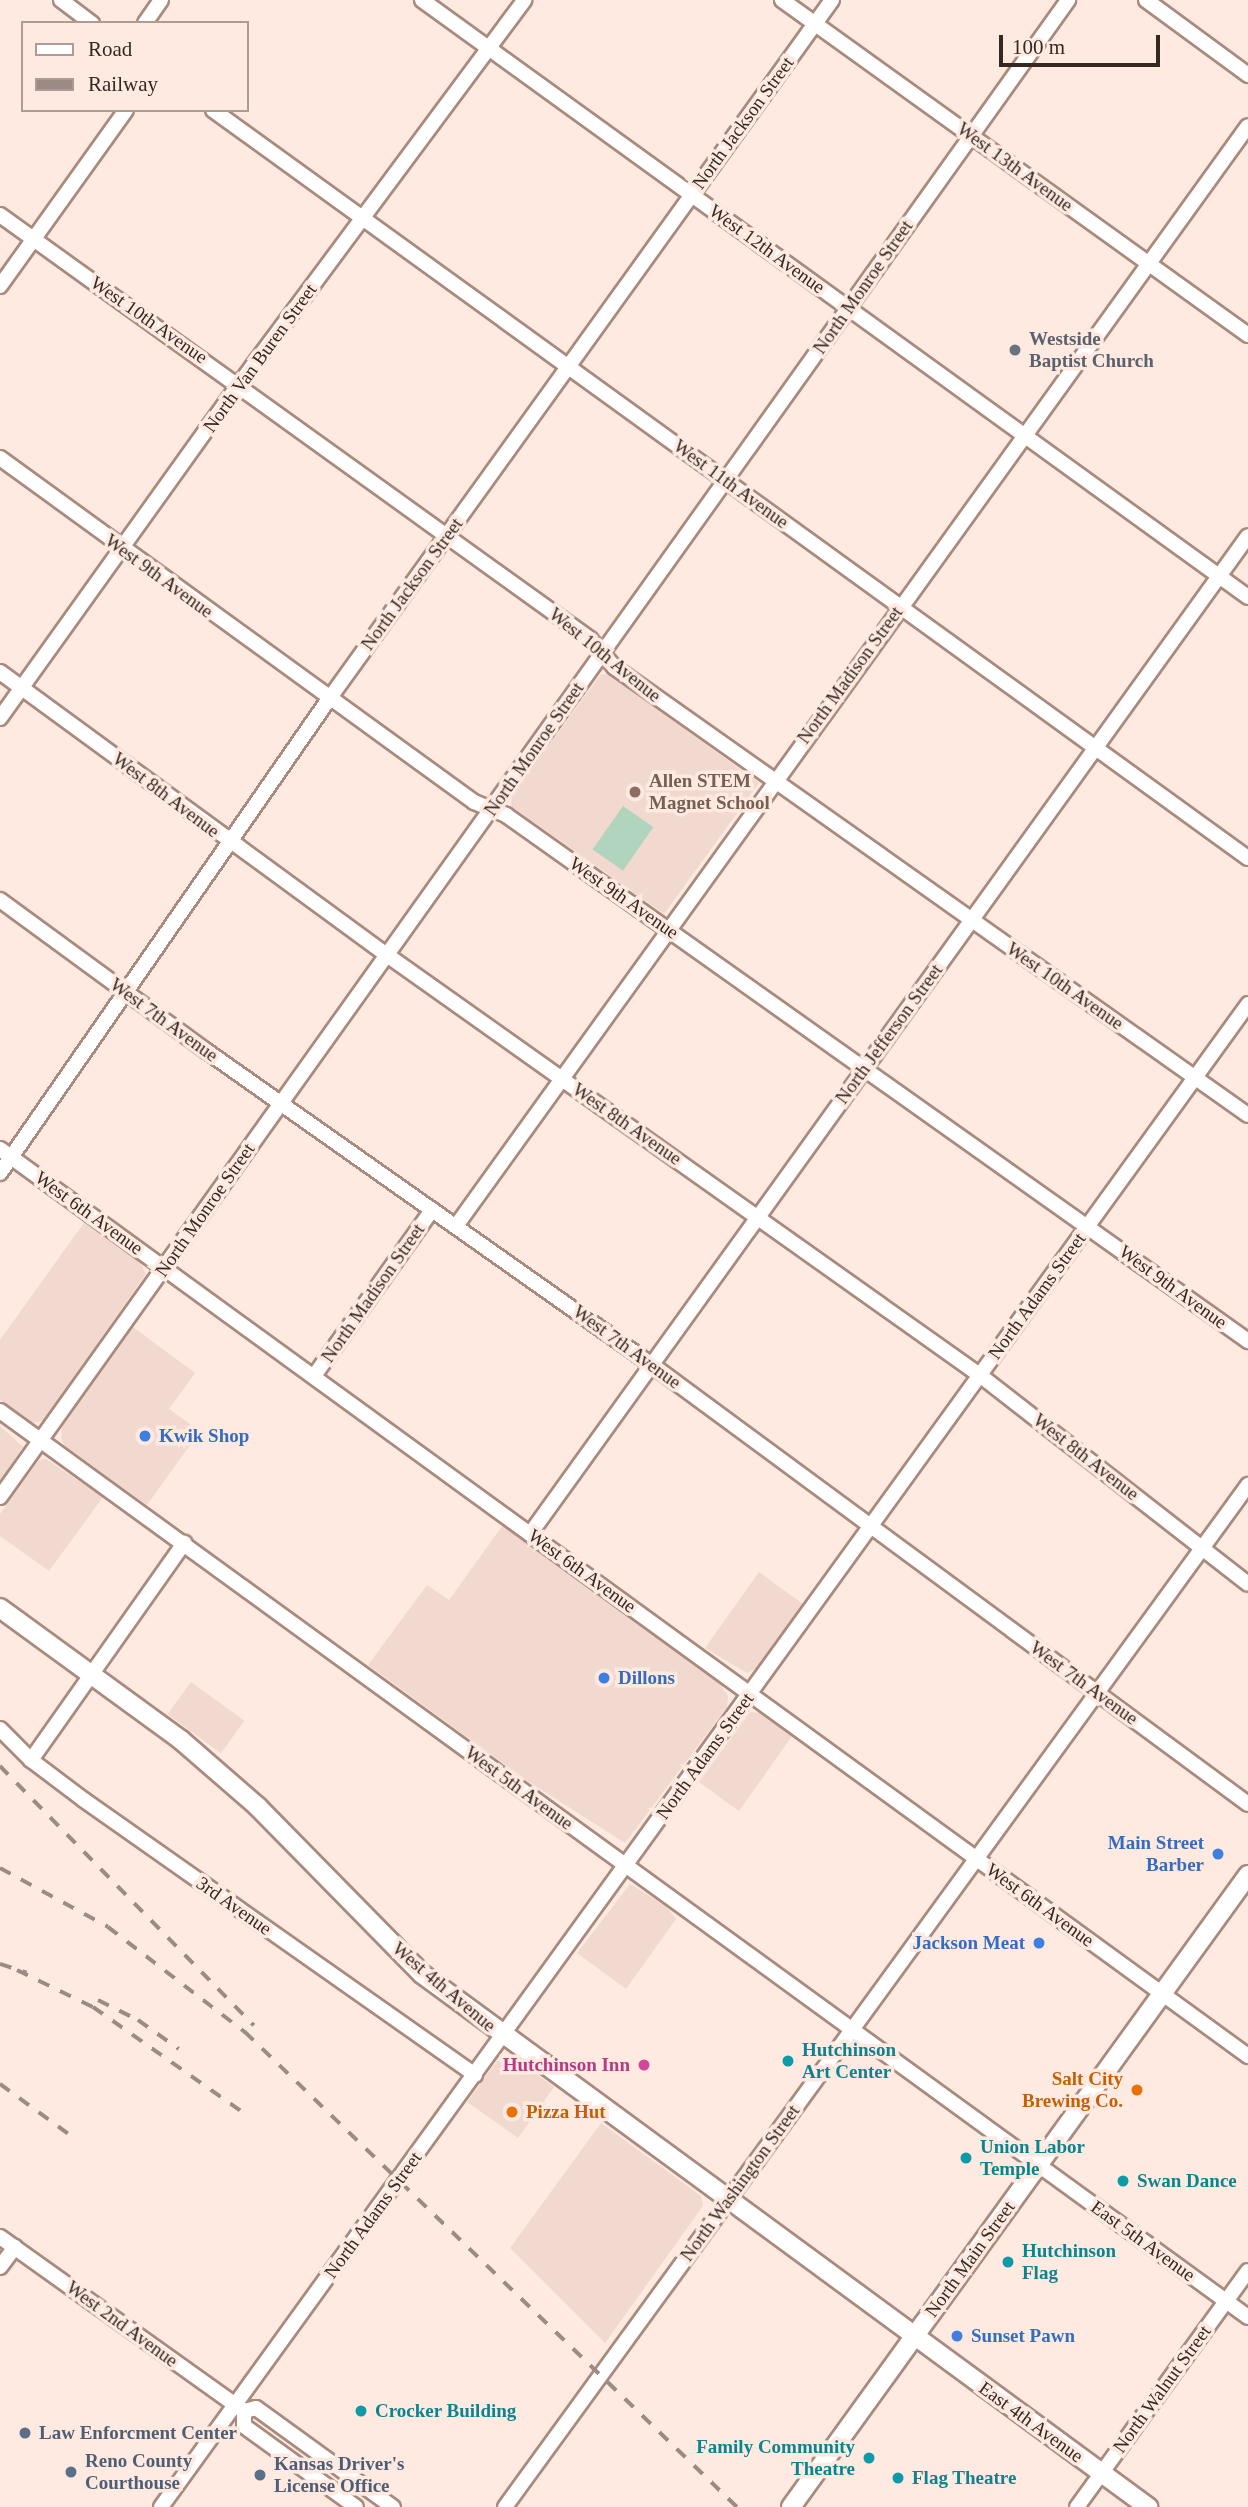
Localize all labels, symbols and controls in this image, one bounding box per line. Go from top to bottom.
legend [21,21,248,112]
scale bar [1003,21,1164,65]
text: 100 m [1012,35,1065,59]
text: Road [88,37,132,61]
street label: North Jackson Street [687,52,799,194]
text: Railway [88,72,158,96]
street label: West 13th Avenue [952,117,1078,217]
street label: West 12th Avenue [704,199,830,299]
street label: North Monroe Street [808,216,918,358]
street label: West 10th Avenue [86,271,212,369]
street label: North Van Buren Street [198,279,322,437]
place label: Westside Baptist Church [1029,328,1154,372]
marker: Westside Baptist Church [1007,342,1023,358]
street label: West 11th Avenue [669,434,793,534]
street label: North Jackson Street [356,513,468,655]
street label: West 9th Avenue [100,529,218,623]
street label: North Madison Street [792,602,908,748]
street label: West 10th Avenue [544,603,666,707]
street label: North Monroe Street [479,678,589,820]
street label: West 8th Avenue [108,747,224,843]
place label: Allen STEM Magnet School [649,770,770,814]
marker: Allen STEM Magnet School [627,784,643,800]
street label: West 9th Avenue [565,852,683,944]
street label: West 10th Avenue [1002,937,1128,1035]
street label: North Jefferson Street [831,960,947,1108]
street label: West 7th Avenue [105,973,223,1067]
street label: West 8th Avenue [568,1078,686,1170]
street label: North Monroe Street [150,1139,260,1281]
street label: West 6th Avenue [30,1166,148,1260]
street label: North Madison Street [316,1219,430,1367]
street label: North Adams Street [983,1228,1091,1364]
street label: West 9th Avenue [1114,1240,1232,1334]
street label: West 7th Avenue [568,1300,686,1394]
street label: West 8th Avenue [1028,1408,1144,1506]
place label: Kwik Shop [159,1425,249,1447]
marker: Kwik Shop [137,1428,153,1444]
street label: West 6th Avenue [523,1524,641,1618]
street label: West 7th Avenue [1025,1636,1143,1730]
place label: Dillons [618,1667,675,1689]
marker: Dillons [596,1670,612,1686]
street label: North Adams Street [651,1688,759,1824]
street label: West 5th Avenue [460,1741,578,1835]
place label: Main Street Barber [1108,1832,1204,1876]
marker: Main Street Barber [1210,1846,1226,1862]
street label: West 6th Avenue [981,1858,1099,1952]
street label: 3rd Avenue [192,1871,276,1941]
place label: Jackson Meat [913,1932,1025,1954]
marker: Jackson Meat [1031,1935,1047,1951]
street label: West 4th Avenue [387,1937,501,2037]
place label: Hutchinson Art Center [802,2039,896,2083]
marker: Hutchinson Art Center [780,2053,796,2069]
place label: Hutchinson Inn [503,2054,630,2076]
marker: Hutchinson Inn [636,2057,652,2073]
place label: Salt City Brewing Co. [1022,2068,1123,2112]
marker: Salt City Brewing Co. [1129,2082,1145,2098]
street label: North Washington Street [675,2100,805,2266]
place label: Pizza Hut [526,2101,606,2123]
marker: Pizza Hut [504,2104,520,2120]
place label: Union Labor Temple [980,2136,1085,2180]
street label: North Adams Street [319,2147,427,2283]
marker: Union Labor Temple [958,2150,974,2166]
place label: Swan Dance [1137,2170,1237,2192]
marker: Swan Dance [1115,2173,1131,2189]
street label: East 5th Avenue [1086,2195,1200,2287]
street label: North Main Street [920,2196,1020,2322]
place label: Hutchinson Flag [1022,2240,1116,2284]
marker: Hutchinson Flag [1000,2254,1016,2270]
street label: West 2nd Avenue [61,2276,183,2372]
street label: North Walnut Street [1108,2321,1216,2457]
place label: Sunset Pawn [971,2325,1075,2347]
marker: Sunset Pawn [949,2328,965,2344]
street label: East 4th Avenue [974,2376,1088,2468]
place label: Crocker Building [375,2400,517,2422]
marker: Crocker Building [353,2403,369,2419]
place label: Law Enforcment Center [39,2422,237,2444]
marker: Law Enforcment Center [17,2425,33,2441]
place label: Family Community Theatre [696,2436,855,2480]
place label: Reno County Courthouse [85,2450,192,2494]
marker: Family Community Theatre [861,2450,877,2466]
place label: Kansas Driver's License Office [274,2453,404,2497]
marker: Reno County Courthouse [63,2464,79,2480]
marker: Kansas Driver's License Office [252,2467,268,2483]
place label: Flag Theatre [912,2467,1017,2489]
marker: Flag Theatre [890,2470,906,2486]

